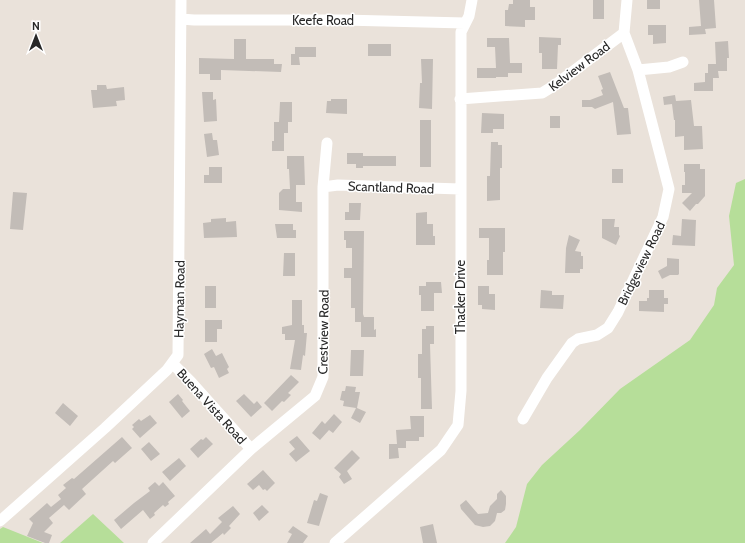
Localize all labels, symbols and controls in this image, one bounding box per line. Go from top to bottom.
street label: Keefe Road [292,12,354,28]
north arrow [16,16,56,56]
text: N [32,19,40,33]
street label: Kelview Road [545,38,613,94]
street label: Scantland Road [348,178,434,196]
street label: Bridgeview Road [614,219,668,307]
street label: Thacker Drive [452,259,468,334]
street label: Hayman Road [170,260,188,338]
street label: Crestview Road [314,290,332,374]
street label: Buena Vista Road [174,365,250,447]

